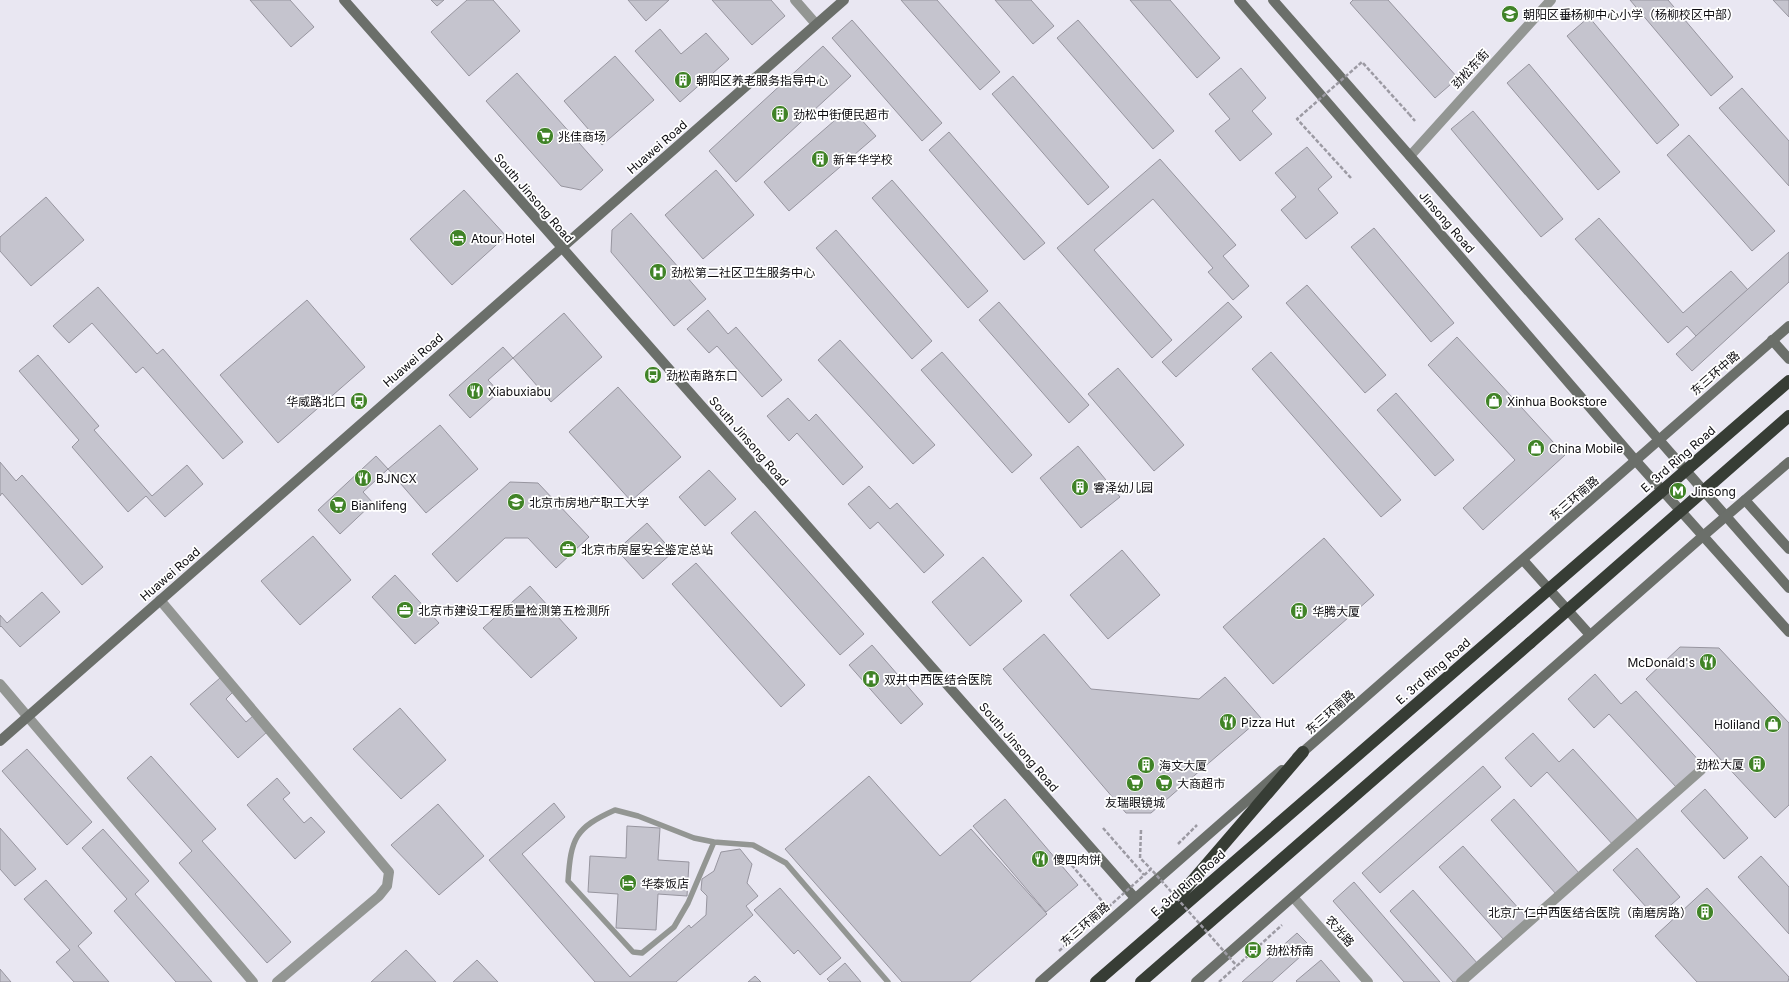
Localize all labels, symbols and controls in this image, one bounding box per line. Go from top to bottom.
school or university icon: 朝阳区垂杨柳中心小学（杨柳校区中部） [1500,4,1520,24]
place label: 朝阳区垂杨柳中心小学（杨柳校区中部） [1523,7,1739,22]
street label: 劲松东街 [1448,46,1492,92]
building icon: 朝阳区养老服务指导中心 [673,70,693,90]
place label: 朝阳区养老服务指导中心 [696,73,828,88]
building icon: 劲松中街便民超市 [770,104,790,124]
place label: 劲松中街便民超市 [793,107,889,122]
street label: Huawei Road [624,117,690,177]
supermarket icon: 兆佳商场 [535,126,555,146]
place label: 兆佳商场 [558,129,606,144]
building icon: 新年华学校 [810,149,830,169]
street label: South Jinsong Road [491,150,577,246]
place label: 新年华学校 [833,152,893,167]
street label: Jinsong Road [1416,188,1478,256]
hotel icon: Atour Hotel [448,228,468,248]
place label: Atour Hotel [471,231,535,246]
hospital icon: 劲松第二社区卫生服务中心 [648,262,668,282]
place label: 劲松第二社区卫生服务中心 [671,265,815,280]
street label: Huawei Road [380,330,446,390]
street label: 东三环中路 [1687,348,1743,398]
bus stop icon: 劲松南路东口 [643,365,663,385]
place label: 劲松南路东口 [666,368,738,383]
restaurant icon: Xiabuxiabu [465,381,485,401]
place label: Xiabuxiabu [488,384,551,399]
bus stop icon: 华威路北口 [349,391,369,411]
shop icon: Xinhua Bookstore [1484,391,1504,411]
street label: South Jinsong Road [706,393,792,489]
place label: 华威路北口 [286,394,346,409]
place label: Xinhua Bookstore [1507,394,1607,409]
street label: E. 3rd Ring Road [1638,423,1718,495]
shop icon: China Mobile [1526,438,1546,458]
place label: China Mobile [1549,441,1623,456]
restaurant icon: BJNCX [353,468,373,488]
place label: BJNCX [376,471,417,486]
street label: 东三环南路 [1546,473,1602,523]
building icon: 睿泽幼儿园 [1070,477,1090,497]
place label: 睿泽幼儿园 [1093,480,1153,495]
metro station icon: Jinsong [1668,481,1688,501]
place label: Jinsong [1691,484,1736,499]
school or university icon: 北京市房地产职工大学 [506,492,526,512]
supermarket icon: Bianlifeng [328,495,348,515]
place label: 北京市房地产职工大学 [529,495,649,510]
place label: Bianlifeng [351,498,407,513]
office icon: 北京市房屋安全鉴定总站 [558,539,578,559]
place label: 北京市房屋安全鉴定总站 [581,542,713,557]
street label: Huawei Road [137,544,203,604]
office icon: 北京市建设工程质量检测第五检测所 [395,600,415,620]
building icon: 华腾大厦 [1289,601,1309,621]
place label: 北京市建设工程质量检测第五检测所 [418,603,610,618]
place label: 华腾大厦 [1312,604,1360,619]
street label: E. 3rd Ring Road [1393,635,1473,707]
restaurant icon: McDonald's [1698,652,1718,672]
place label: McDonald's [1627,655,1695,670]
hospital icon: 双井中西医结合医院 [861,669,881,689]
place label: 双井中西医结合医院 [884,672,992,687]
street label: 东三环南路 [1302,687,1358,737]
street label: South Jinsong Road [976,699,1062,795]
restaurant icon: Pizza Hut [1218,712,1238,732]
shop icon: Holiland [1763,714,1783,734]
place label: Pizza Hut [1241,715,1295,730]
place label: Holiland [1714,717,1760,732]
building icon: 劲松大厦 [1747,754,1767,774]
building icon: 海文大厦 [1136,755,1156,775]
place label: 劲松大厦 [1696,757,1744,772]
place label: 海文大厦 [1159,758,1207,773]
supermarket icon: 友瑞眼镜城 [1125,773,1145,793]
supermarket icon: 大商超市 [1154,773,1174,793]
place label: 大商超市 [1177,776,1225,791]
place label: 友瑞眼镜城 [1105,795,1165,810]
street label: E. 3rd Ring Road [1148,847,1228,919]
restaurant icon: 傻四肉饼 [1030,849,1050,869]
place label: 傻四肉饼 [1053,852,1101,867]
hotel icon: 华泰饭店 [618,873,638,893]
place label: 华泰饭店 [641,876,689,891]
street label: 东三环南路 [1057,899,1113,949]
building icon: 北京广仁中西医结合医院（南磨房路） [1695,902,1715,922]
place label: 北京广仁中西医结合医院（南磨房路） [1488,905,1692,920]
street label: 农光路 [1323,912,1357,950]
bus stop icon: 劲松桥南 [1243,940,1263,960]
place label: 劲松桥南 [1266,943,1314,958]

